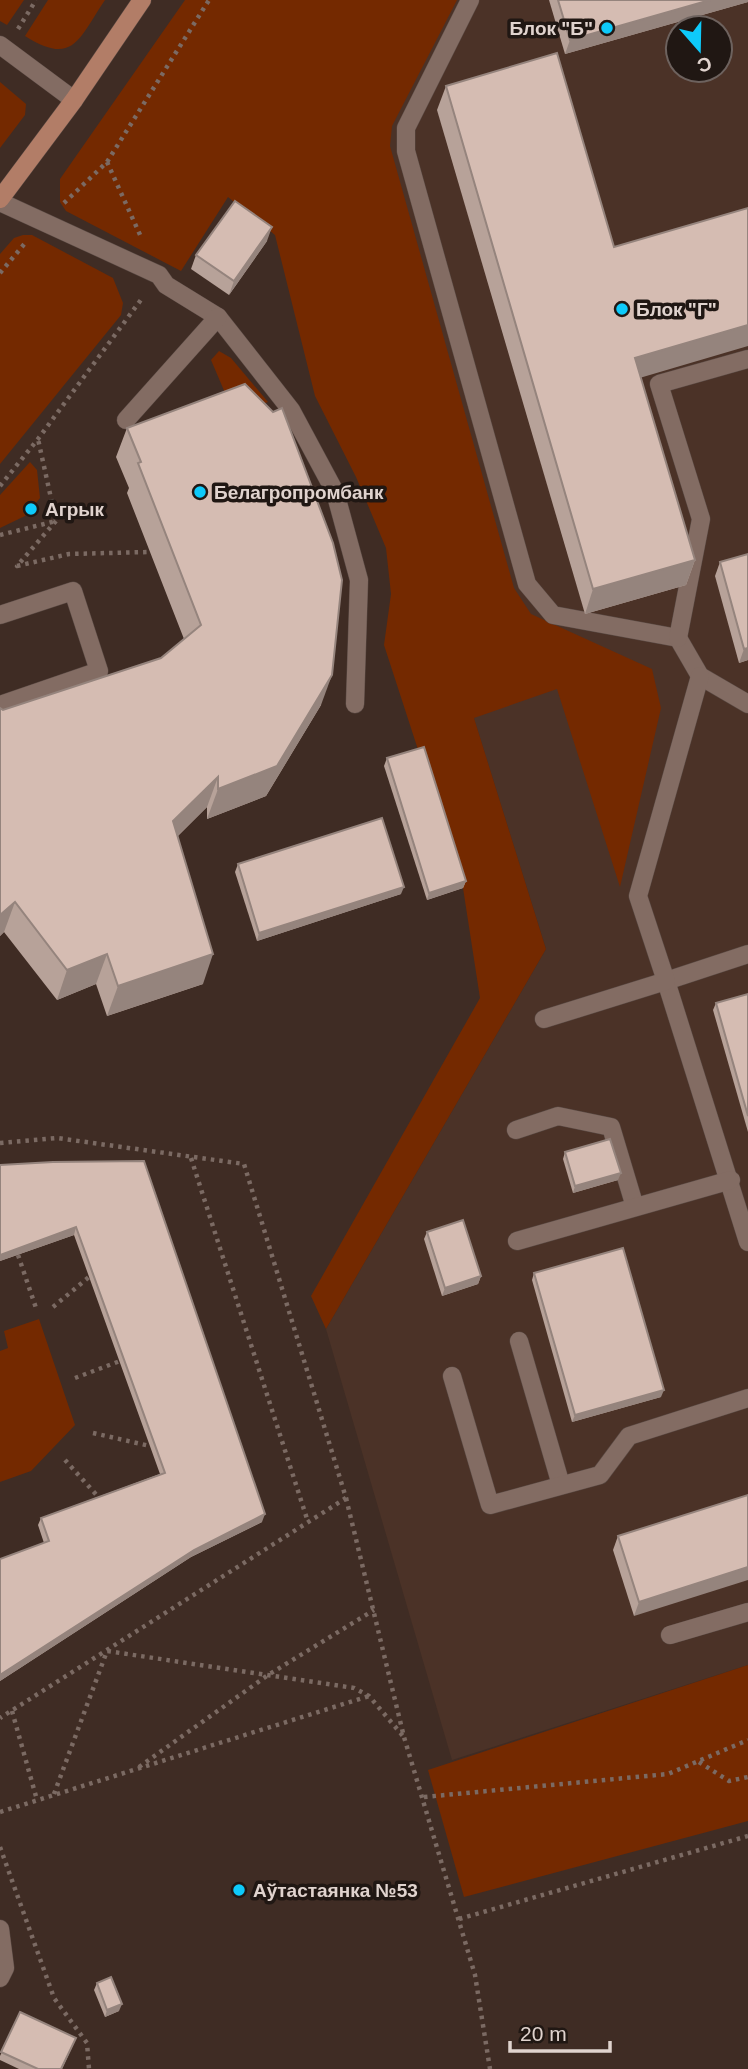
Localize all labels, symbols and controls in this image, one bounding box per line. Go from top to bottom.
north arrow [664,14,734,84]
place label: Блок "Б" [509,18,593,39]
marker: Блок "Б" [599,20,615,36]
text: С [694,52,715,77]
place label: Блок "Г" [636,299,717,320]
marker: Блок "Г" [614,301,630,317]
place label: Белагропромбанк [214,482,384,503]
marker: Белагропромбанк [192,484,208,500]
place label: Агрык [45,499,104,520]
marker: Агрык [23,501,39,517]
place label: Аўтастаянка №53 [253,1880,418,1901]
marker: Аўтастаянка №53 [231,1882,247,1898]
scale bar [510,2010,610,2054]
text: 20 m [520,2022,567,2045]

